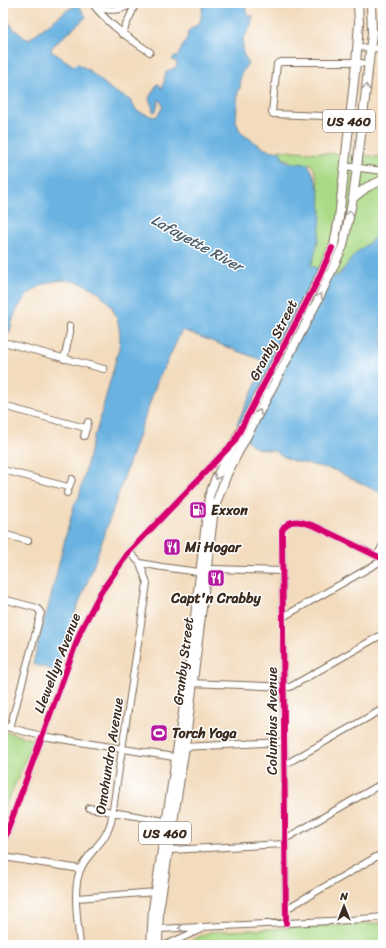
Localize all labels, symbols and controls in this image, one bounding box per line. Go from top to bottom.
one-way arrow [362,84,371,90]
road number: US 460 [323,110,375,132]
water label: Lafayette River [146,207,250,280]
one-way arrow [346,210,354,216]
one-way arrow [315,293,322,301]
street label: Granby Street [242,295,305,385]
one-way arrow [255,408,262,416]
one-way arrow [214,473,222,481]
place label: Exxon [211,498,248,523]
fuel station icon: Exxon [188,500,208,520]
place label: Mi Hogar [184,535,242,560]
restaurant icon: Mi Hogar [162,537,182,557]
restaurant icon: Capt'n Crabby [206,568,226,588]
place label: Capt'n Crabby [170,586,261,611]
street label: Llewellyn Avenue [27,609,88,717]
street label: Granby Street [166,616,201,707]
street label: Columbus Avenue [260,667,285,775]
street label: Omohundro Avenue [88,696,131,816]
place label: Torch Yoga [172,721,238,746]
sports icon: Torch Yoga [149,723,169,743]
road number: US 460 [139,822,191,844]
north arrow [324,886,364,926]
text: N [339,887,348,906]
one-way arrow [178,924,184,932]

